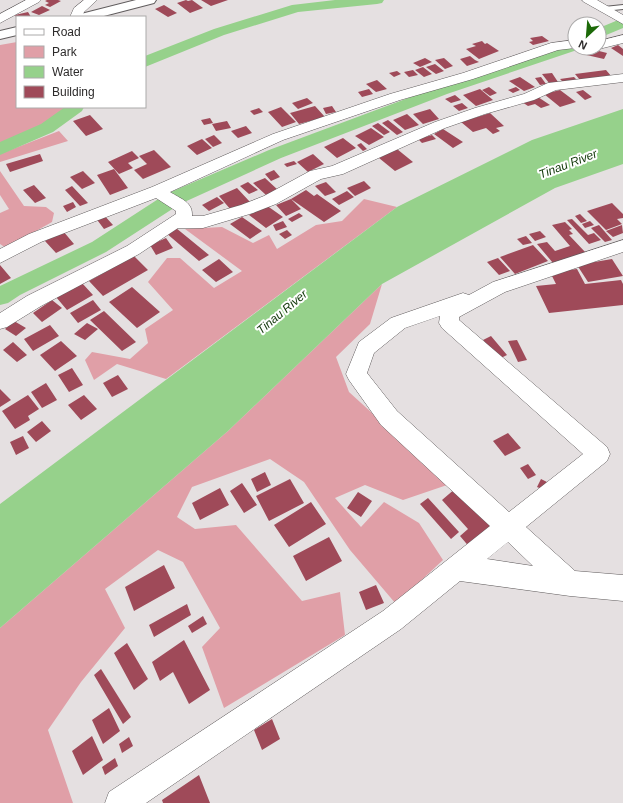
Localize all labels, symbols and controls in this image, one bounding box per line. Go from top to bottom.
legend [16,16,146,108]
north arrow [567,16,607,56]
text: Road [52,25,81,39]
text: N [576,38,589,52]
text: Park [52,45,78,59]
text: Water [52,65,84,79]
text: Building [52,85,95,99]
water label: Tinau River [537,146,600,182]
water label: Tinau River [254,286,311,337]

